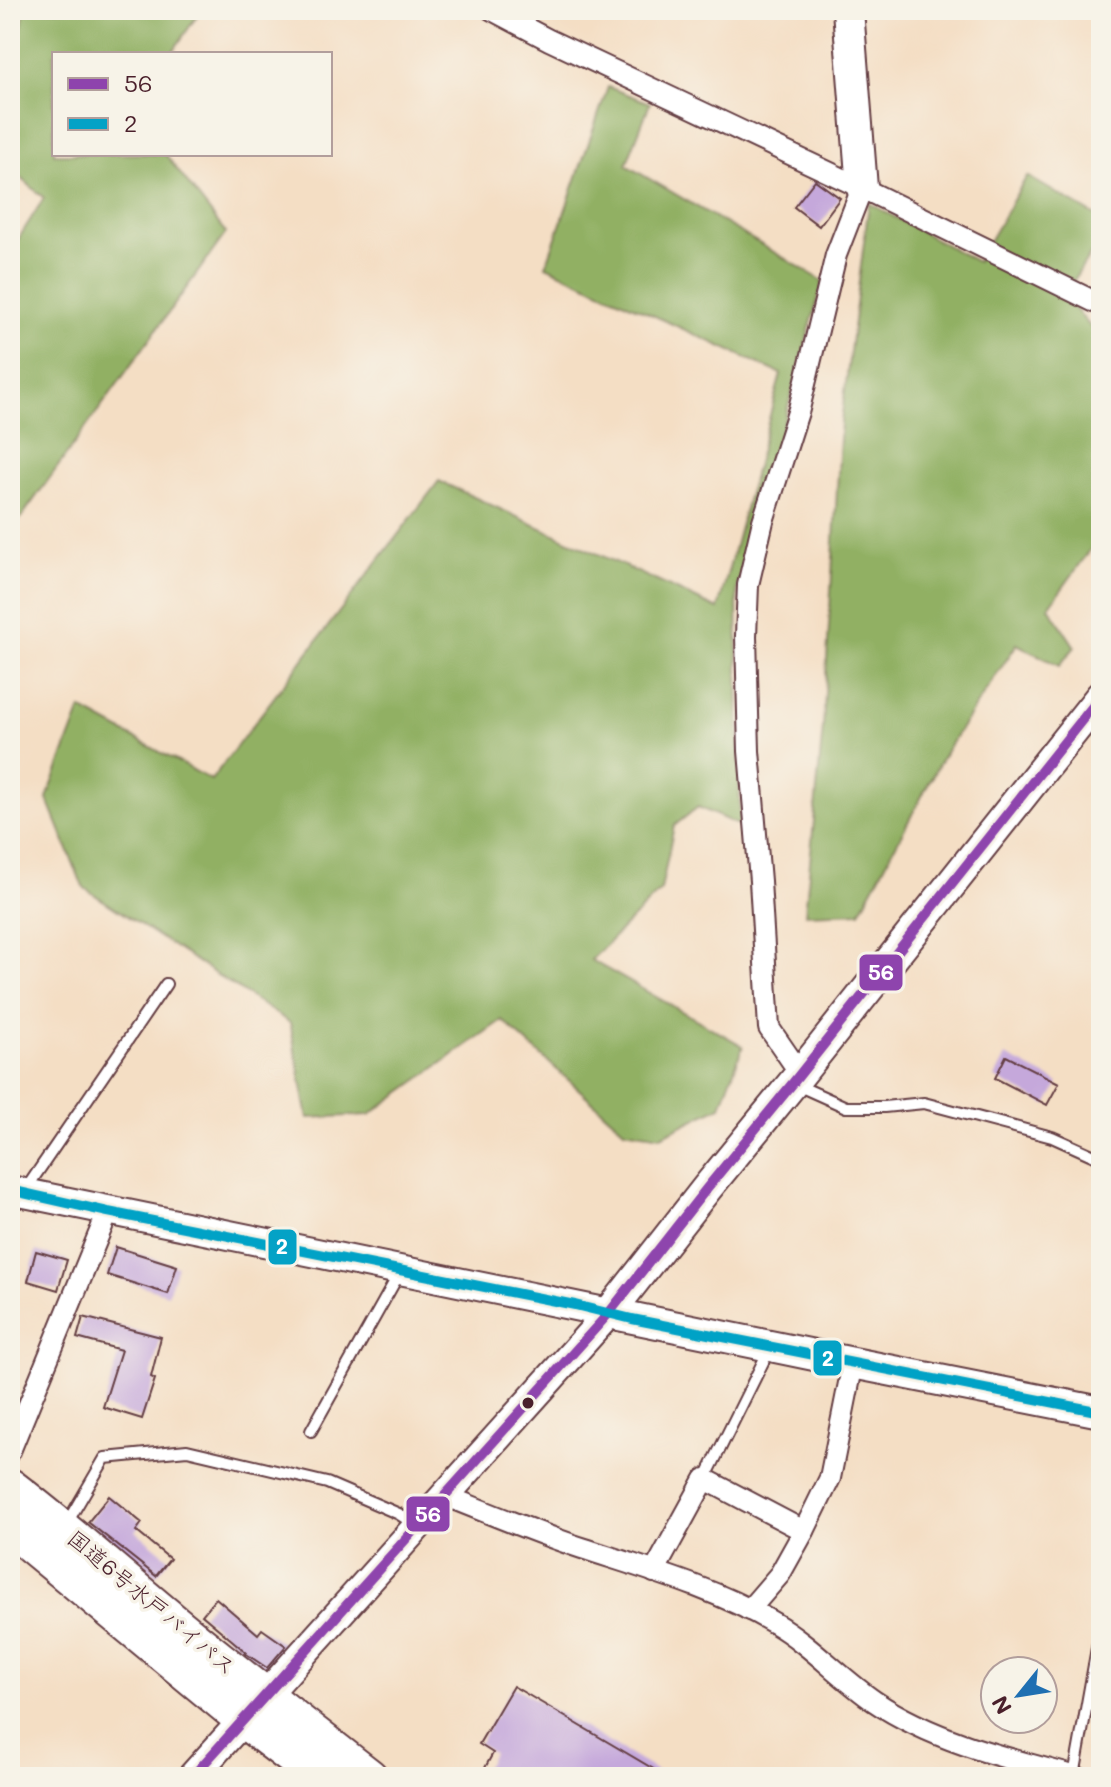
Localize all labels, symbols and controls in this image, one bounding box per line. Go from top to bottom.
legend [52,52,332,156]
text: 56 [124,67,153,98]
text: 2 [124,107,137,138]
line badge: 56 [858,953,904,992]
text: 56 [868,957,894,986]
line badge: 2 [267,1228,298,1266]
text: 2 [276,1231,288,1260]
line badge: 2 [812,1339,843,1377]
text: 2 [822,1343,834,1372]
unlabelled marker [520,1395,536,1411]
line badge: 56 [405,1495,451,1533]
text: 56 [415,1499,441,1528]
street label: 国道6号水戸バイパス [62,1523,242,1681]
north arrow [979,1655,1059,1735]
text: N [985,1691,1018,1720]

